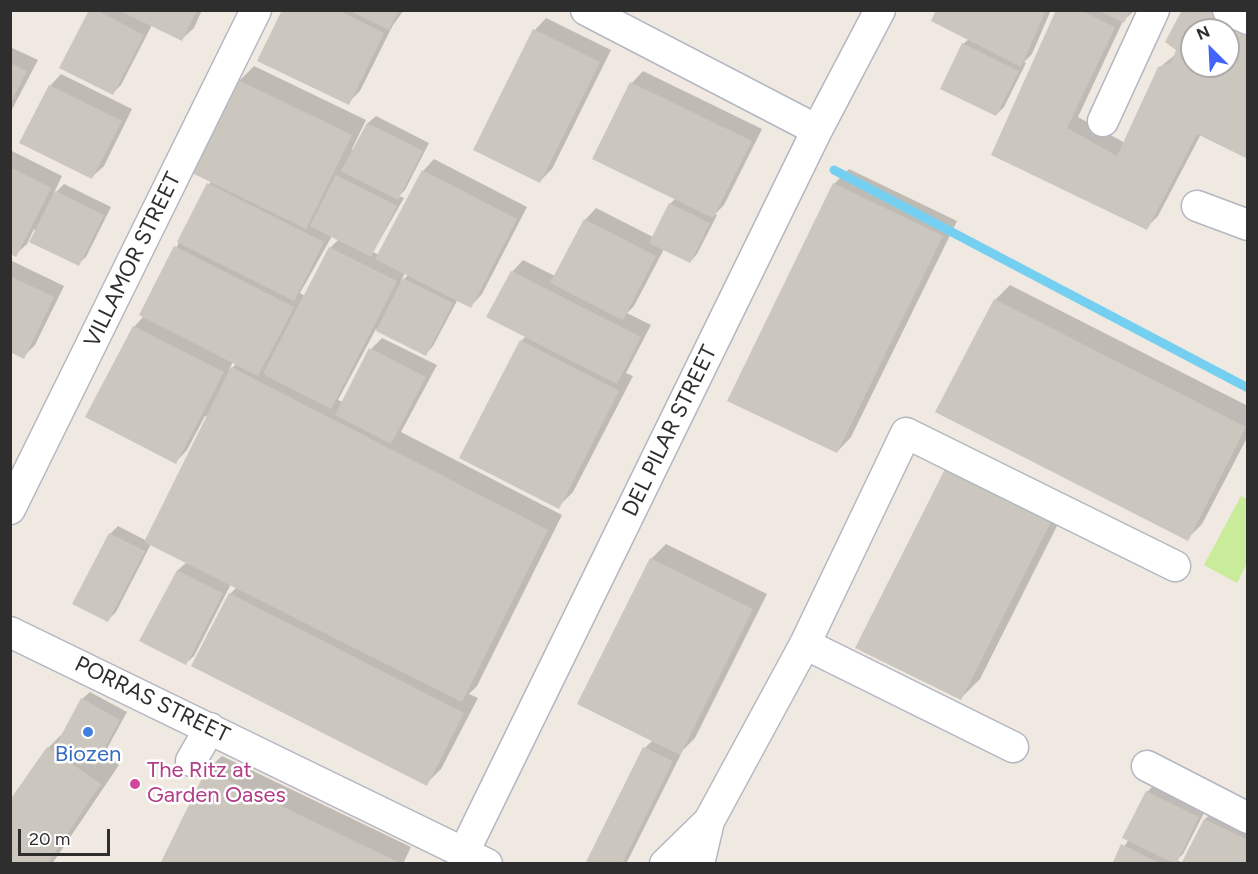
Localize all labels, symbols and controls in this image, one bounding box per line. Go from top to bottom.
north arrow [1180,18,1240,78]
text: N [1194,22,1213,44]
street label: VILLAMOR STREET [79,168,187,352]
street label: DEL PILAR STREET [617,341,723,521]
street label: PORRAS STREET [70,651,234,749]
marker: Biozen [81,725,95,739]
place label: Biozen [55,742,121,768]
place label: The Ritz at Garden Oases [147,758,286,810]
marker: The Ritz at Garden Oases [128,777,142,791]
scale bar [21,817,112,855]
text: 20 m [29,828,70,850]

